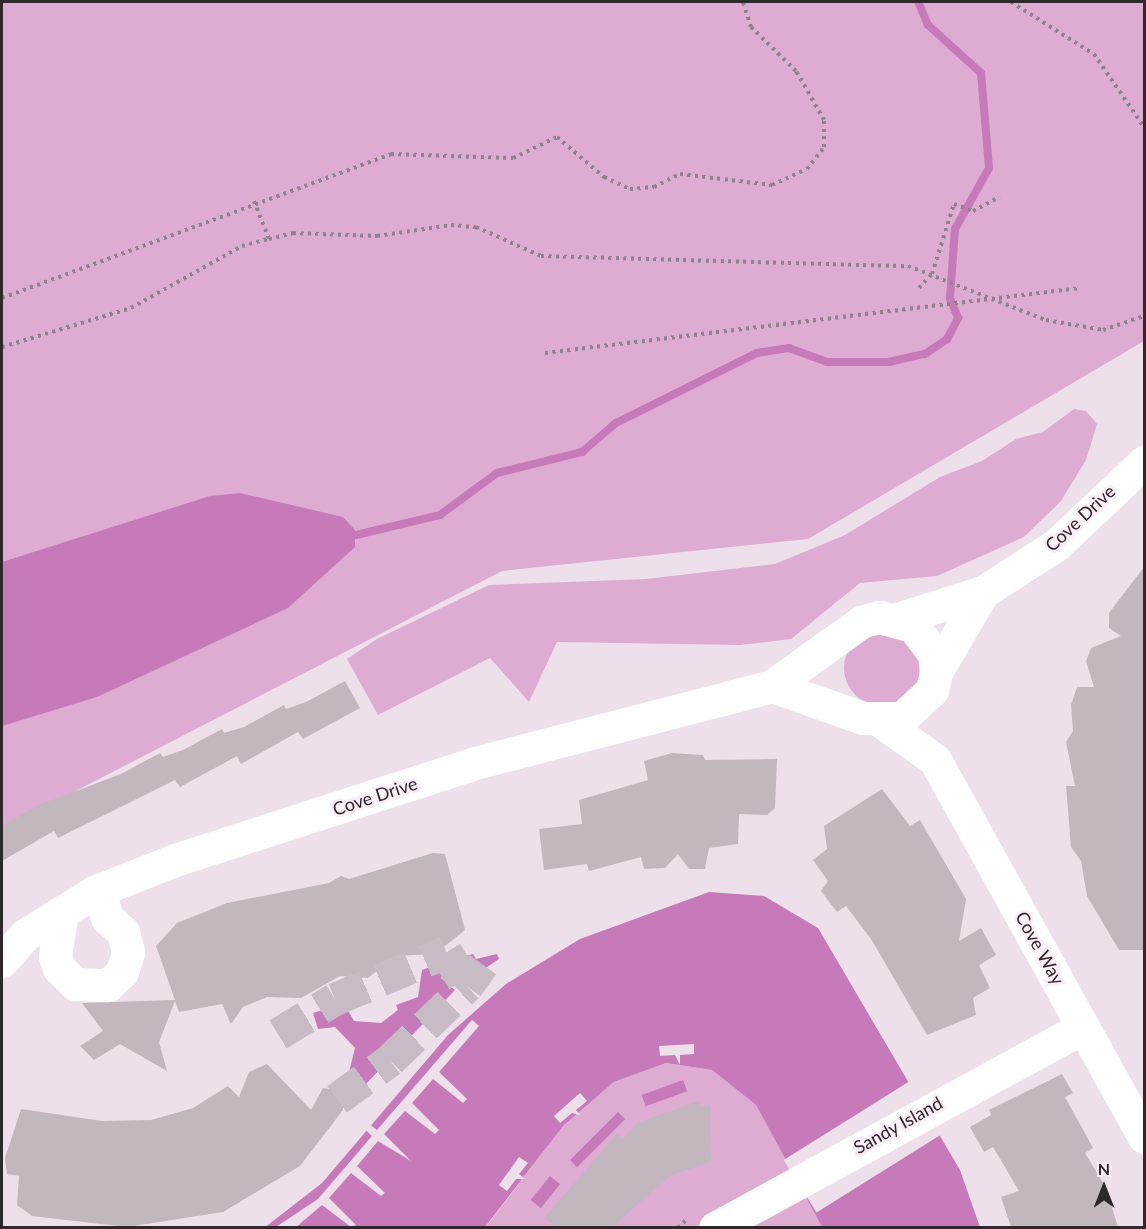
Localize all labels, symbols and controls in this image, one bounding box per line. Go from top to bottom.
street label: Cove Drive [1041,480,1119,556]
street label: Cove Drive [330,772,420,820]
street label: Cove Way [1011,908,1069,988]
street label: Sandy Island [850,1092,946,1158]
north arrow [1074,1157,1134,1217]
text: N [1098,1159,1110,1178]

